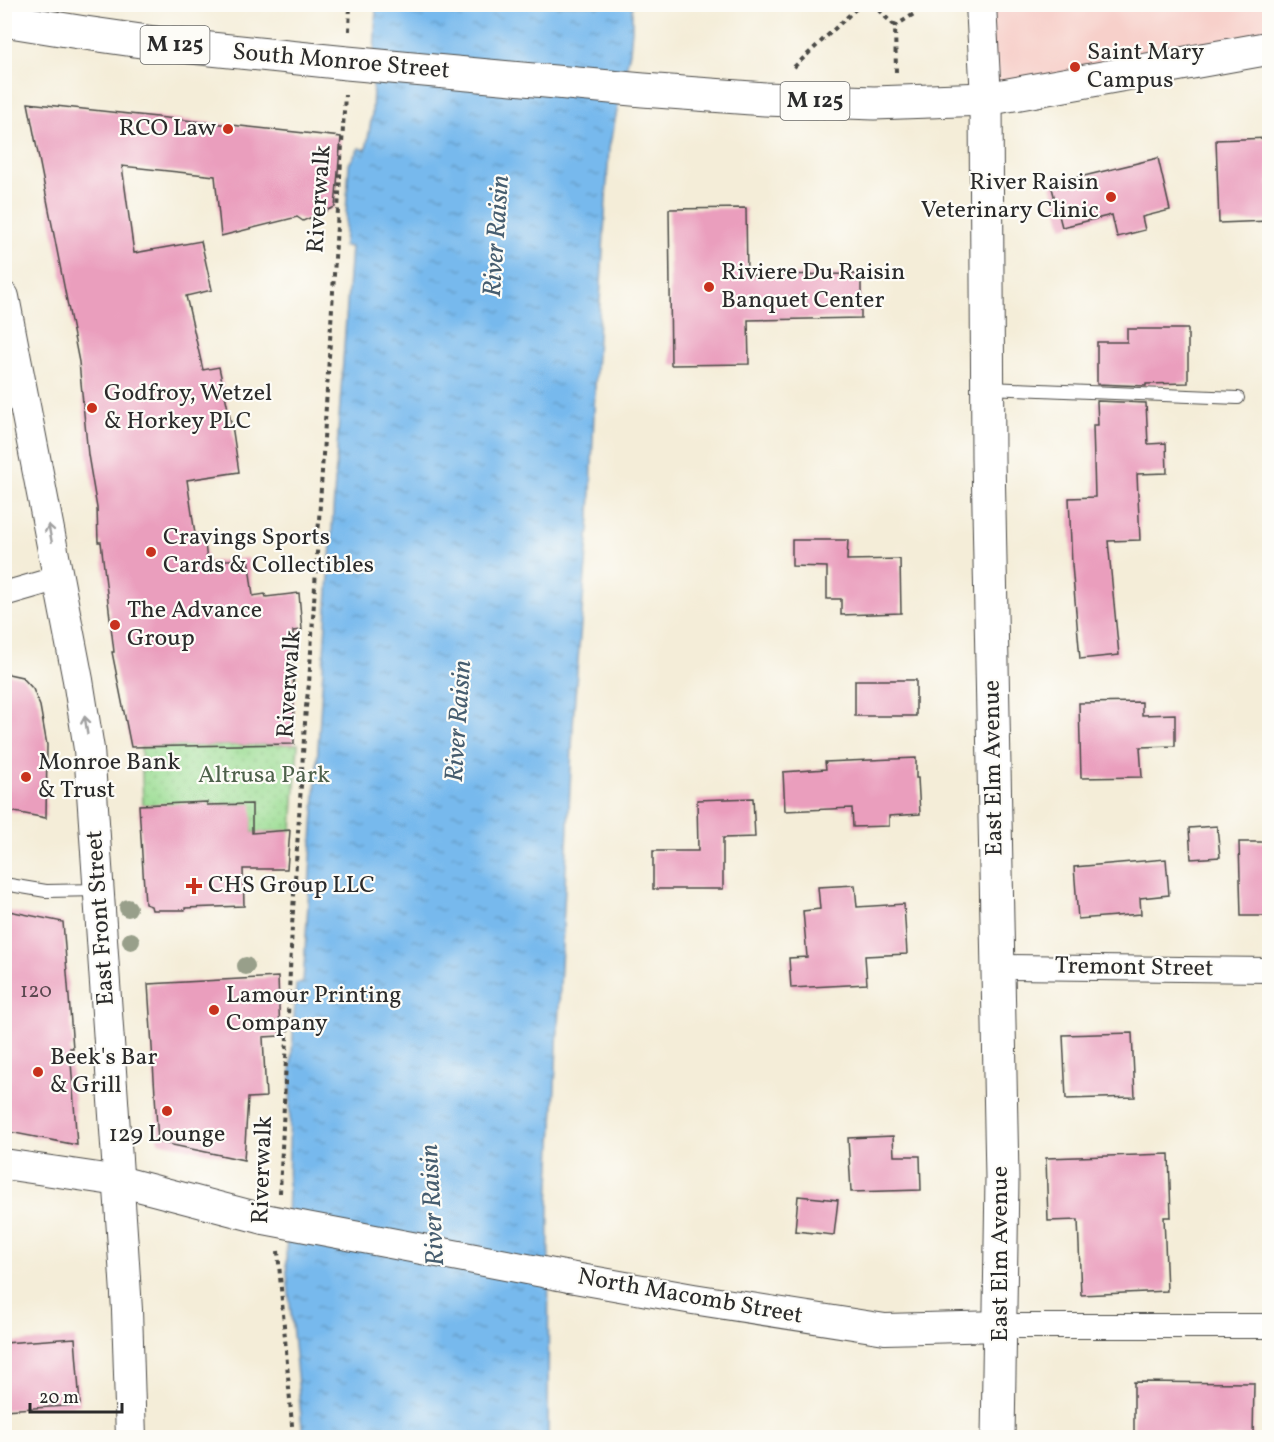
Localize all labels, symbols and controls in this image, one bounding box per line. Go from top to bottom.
road number: M 125 [140,26,210,64]
street label: South Monroe Street [231,36,451,88]
place label: Saint Mary Campus [1087,36,1204,98]
marker: Saint Mary Campus [1068,60,1082,74]
road number: M 125 [780,82,850,120]
place label: RCO Law [119,112,216,146]
marker: RCO Law [221,122,235,136]
street label: Riverwalk [299,144,341,254]
place label: River Raisin Veterinary Clinic [921,166,1099,228]
water label: River Raisin [475,174,519,298]
marker: River Raisin Veterinary Clinic [1104,190,1118,204]
place label: Riviere Du Raisin Banquet Center [721,256,905,318]
marker: Riviere Du Raisin Banquet Center [702,280,716,294]
place label: Godfroy, Wetzel & Horkey PLC [104,377,272,439]
marker: Godfroy, Wetzel & Horkey PLC [85,401,99,415]
place label: Cravings Sports Cards & Collectibles [163,521,374,583]
one-way arrow [44,524,55,543]
marker: Cravings Sports Cards & Collectibles [144,545,158,559]
place label: The Advance Group [127,594,262,656]
marker: The Advance Group [108,618,122,632]
street label: Riverwalk [269,629,311,739]
water label: River Raisin [437,659,481,783]
street label: East Elm Avenue [975,680,1013,856]
one-way arrow [80,715,91,735]
place label: Monroe Bank & Trust [38,746,180,808]
park label: Altrusa Park [198,759,330,793]
marker: Monroe Bank & Trust [19,770,33,784]
street label: East Front Street [78,829,124,1007]
place label: CHS Group LLC [208,869,375,903]
marker: CHS Group LLC [185,877,203,895]
street label: Tremont Street [1054,950,1214,986]
house number: 120 [20,977,52,1006]
place label: Lamour Printing Company [226,979,402,1041]
marker: Lamour Printing Company [207,1003,221,1017]
place label: Beek's Bar & Grill [50,1041,158,1103]
marker: Beek's Bar & Grill [31,1065,45,1079]
marker: 129 Lounge [160,1104,174,1118]
street label: Riverwalk [244,1115,282,1225]
place label: 129 Lounge [109,1118,225,1152]
water label: River Raisin [412,1143,454,1267]
street label: East Elm Avenue [984,1166,1018,1342]
street label: North Macomb Street [575,1260,805,1334]
scale bar [30,1376,122,1414]
text: 20 m [39,1386,79,1411]

